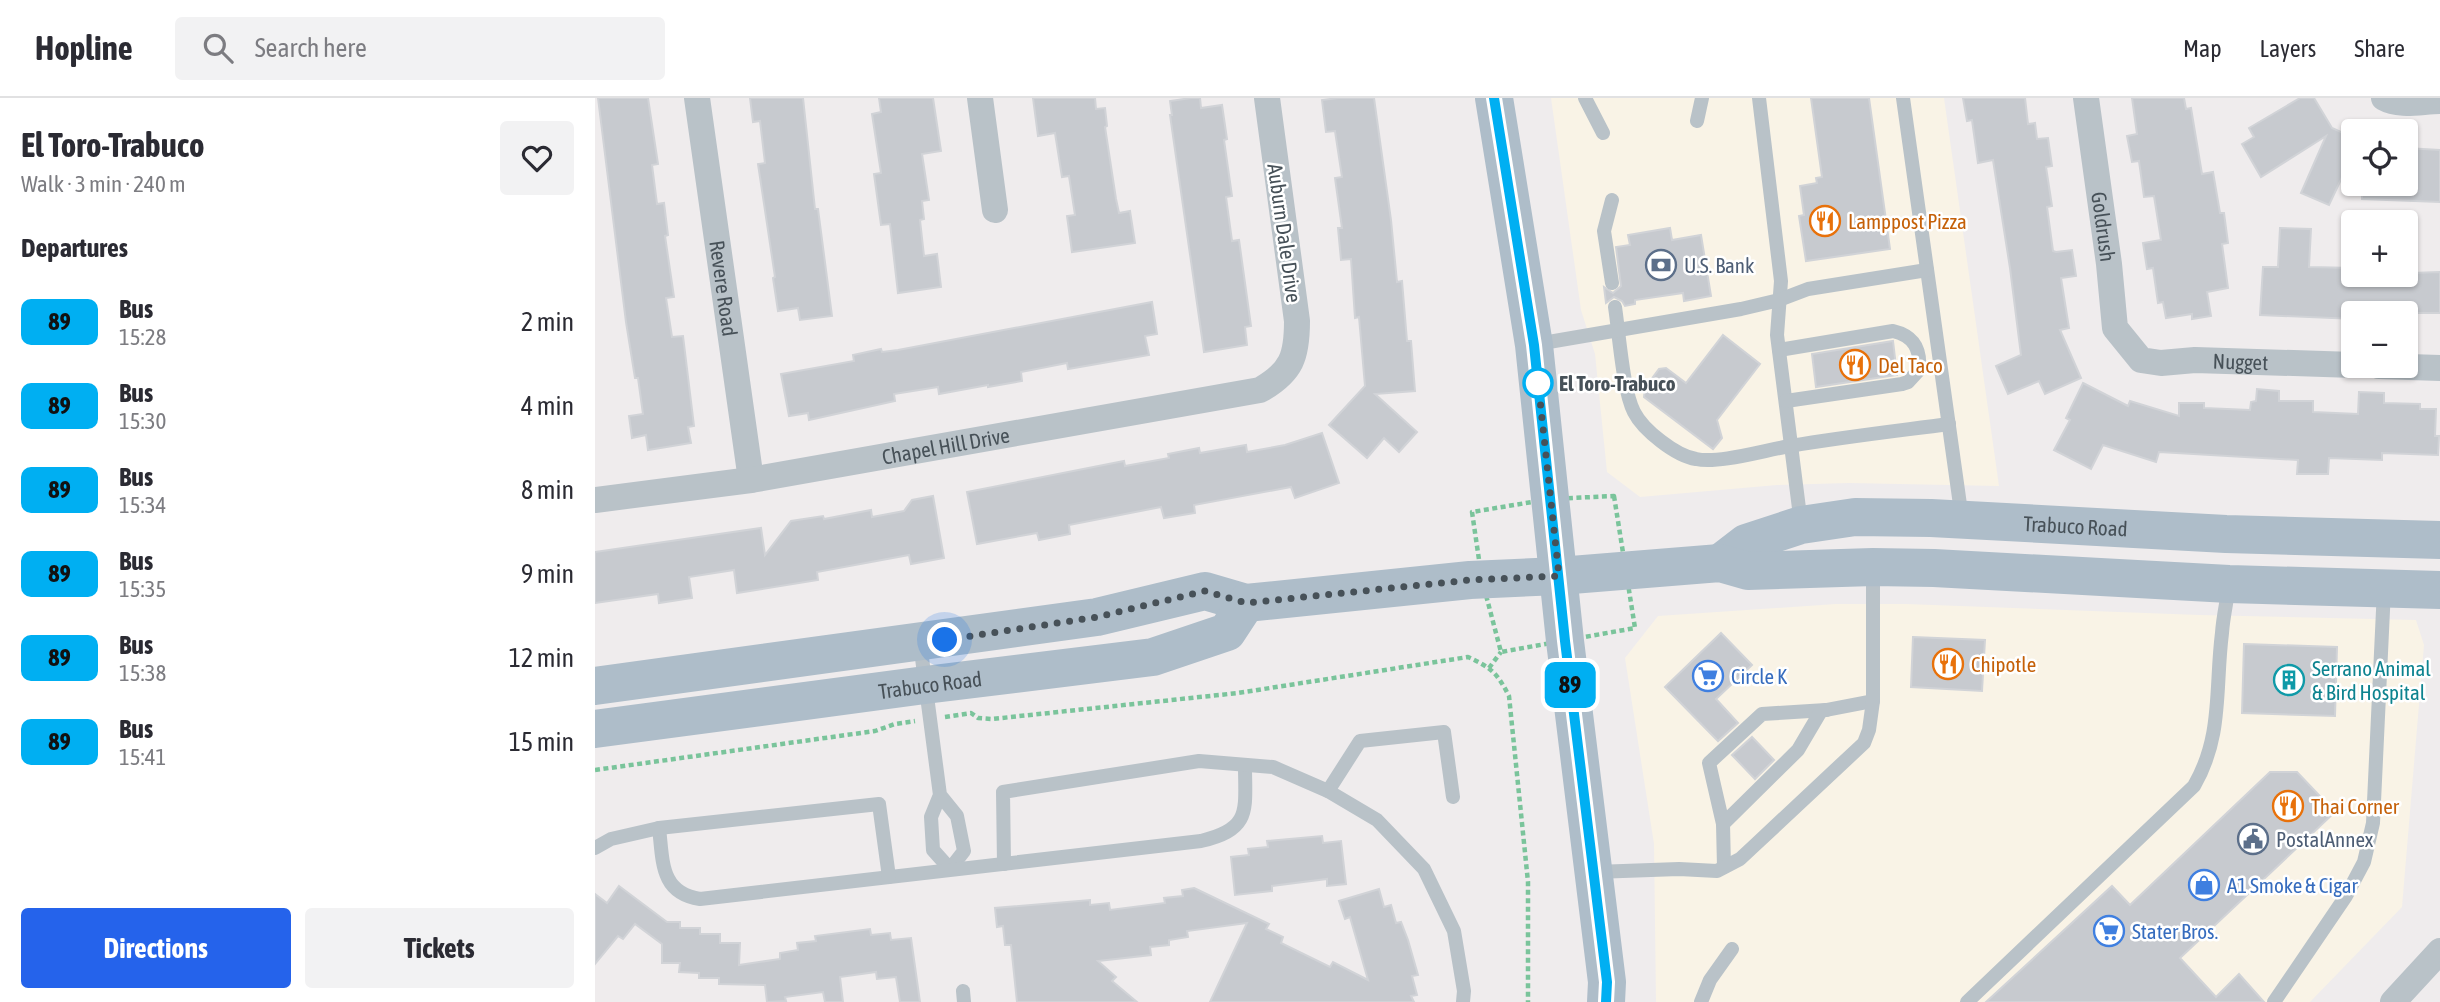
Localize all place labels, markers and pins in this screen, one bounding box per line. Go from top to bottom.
restaurant icon: Lamppost Pizza [1808,204,1842,238]
place label: Lamppost Pizza [1848,209,1967,233]
bank icon: U.S. Bank [1644,248,1678,282]
place label: U.S. Bank [1684,253,1754,277]
restaurant icon: Del Taco [1838,348,1872,382]
place label: Del Taco [1878,353,1943,377]
marker: El Toro-Trabuco [1523,368,1553,398]
place label: El Toro-Trabuco [1559,371,1676,395]
restaurant icon: Chipotle [1931,647,1965,681]
place label: Chipotle [1971,652,2036,676]
place label: Serrano Animal & Bird Hospital [2312,656,2431,704]
supermarket icon: Circle K [1691,659,1725,693]
building icon: Serrano Animal & Bird Hospital [2272,663,2306,697]
place label: Circle K [1731,664,1788,688]
restaurant icon: Thai Corner [2271,789,2305,823]
place label: Thai Corner [2311,794,2400,818]
public building icon: PostalAnnex [2236,822,2270,856]
place label: PostalAnnex [2276,827,2374,851]
shop icon: A1 Smoke & Cigar [2187,868,2221,902]
place label: A1 Smoke & Cigar [2227,873,2359,897]
supermarket icon: Stater Bros. [2092,914,2126,948]
place label: Stater Bros. [2132,919,2218,943]

